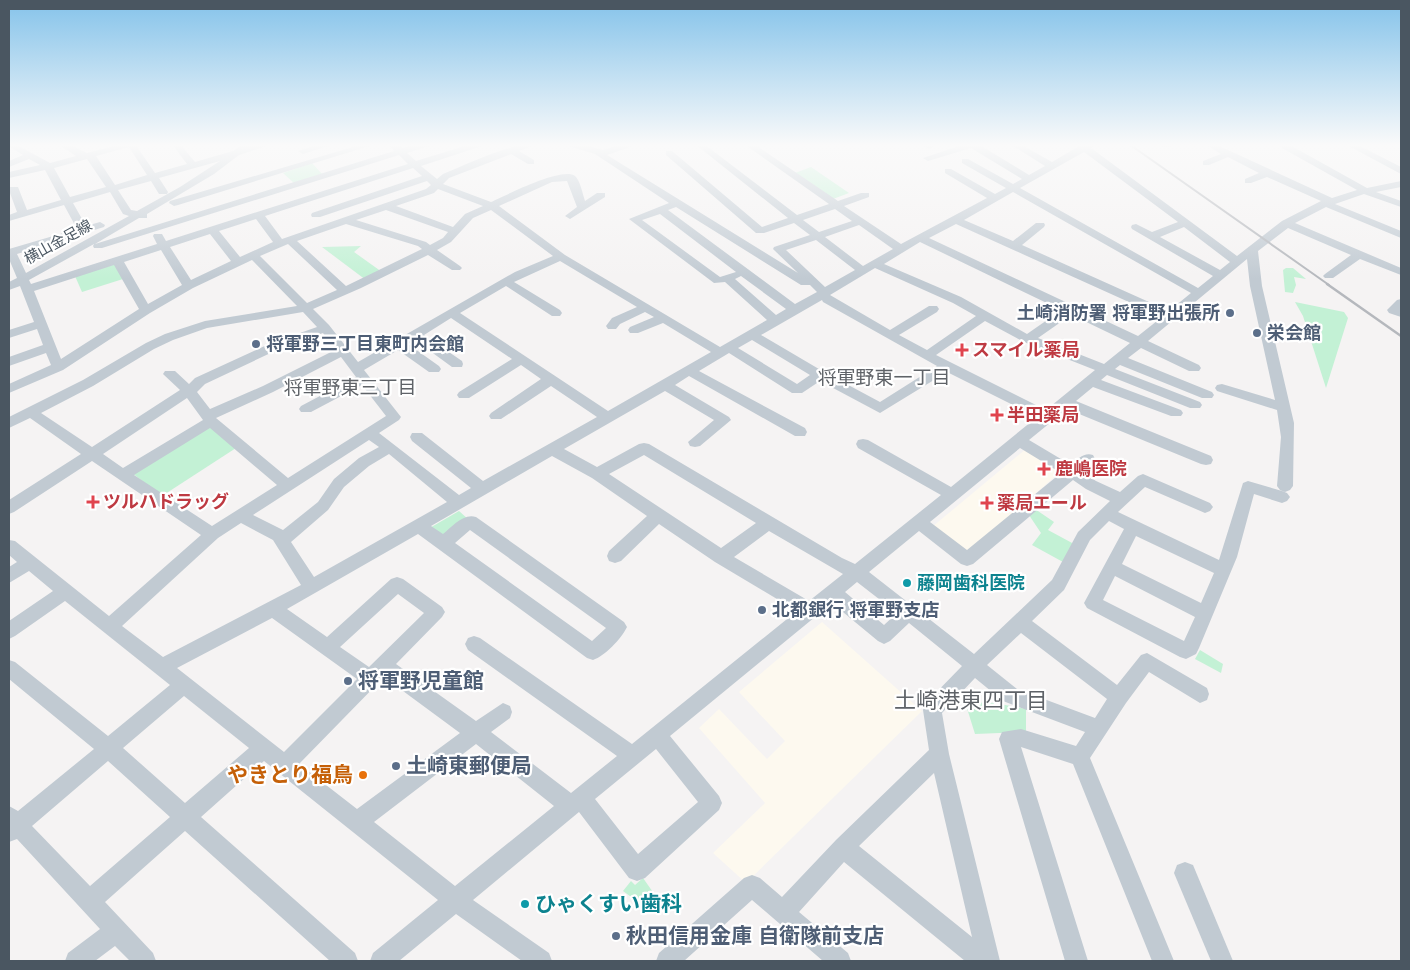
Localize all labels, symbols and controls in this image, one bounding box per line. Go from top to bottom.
street label: 横山金足線 [21,216,95,268]
place label: 土崎消防署 将軍野出張所 [1017,302,1220,323]
marker: 土崎消防署 将軍野出張所 [1224,307,1236,319]
place label: 栄会館 [1267,322,1321,343]
marker: 栄会館 [1251,327,1263,339]
place label: 将軍野三丁目東町内会館 [266,333,464,354]
marker: 将軍野三丁目東町内会館 [250,338,262,350]
place label: スマイル薬局 [972,339,1079,360]
marker: スマイル薬局 [956,344,968,356]
district label: 将軍野東一丁目 [817,366,951,389]
district label: 将軍野東三丁目 [283,376,417,399]
place label: 半田薬局 [1007,404,1079,425]
marker: 半田薬局 [991,409,1003,421]
place label: 鹿嶋医院 [1055,458,1127,479]
marker: 鹿嶋医院 [1037,462,1051,476]
place label: ツルハドラッグ [103,491,229,512]
place label: 薬局エール [997,492,1087,513]
marker: ツルハドラッグ [87,496,99,508]
marker: 薬局エール [981,497,993,509]
place label: 藤岡歯科医院 [917,572,1025,593]
marker: 藤岡歯科医院 [901,577,913,589]
place label: 北都銀行 将軍野支店 [772,599,939,620]
marker: 北都銀行 将軍野支店 [756,604,768,616]
place label: 将軍野児童館 [358,668,484,693]
marker: 将軍野児童館 [342,675,354,687]
district label: 土崎港東四丁目 [894,688,1048,713]
place label: 土崎東郵便局 [406,753,532,778]
marker: 土崎東郵便局 [390,760,402,772]
place label: やきとり福鳥 [227,762,353,787]
marker: やきとり福鳥 [357,769,369,781]
place label: ひゃくすい歯科 [535,891,682,916]
marker: ひゃくすい歯科 [519,898,531,910]
place label: 秋田信用金庫 自衛隊前支店 [626,923,884,948]
marker: 秋田信用金庫 自衛隊前支店 [610,930,622,942]

